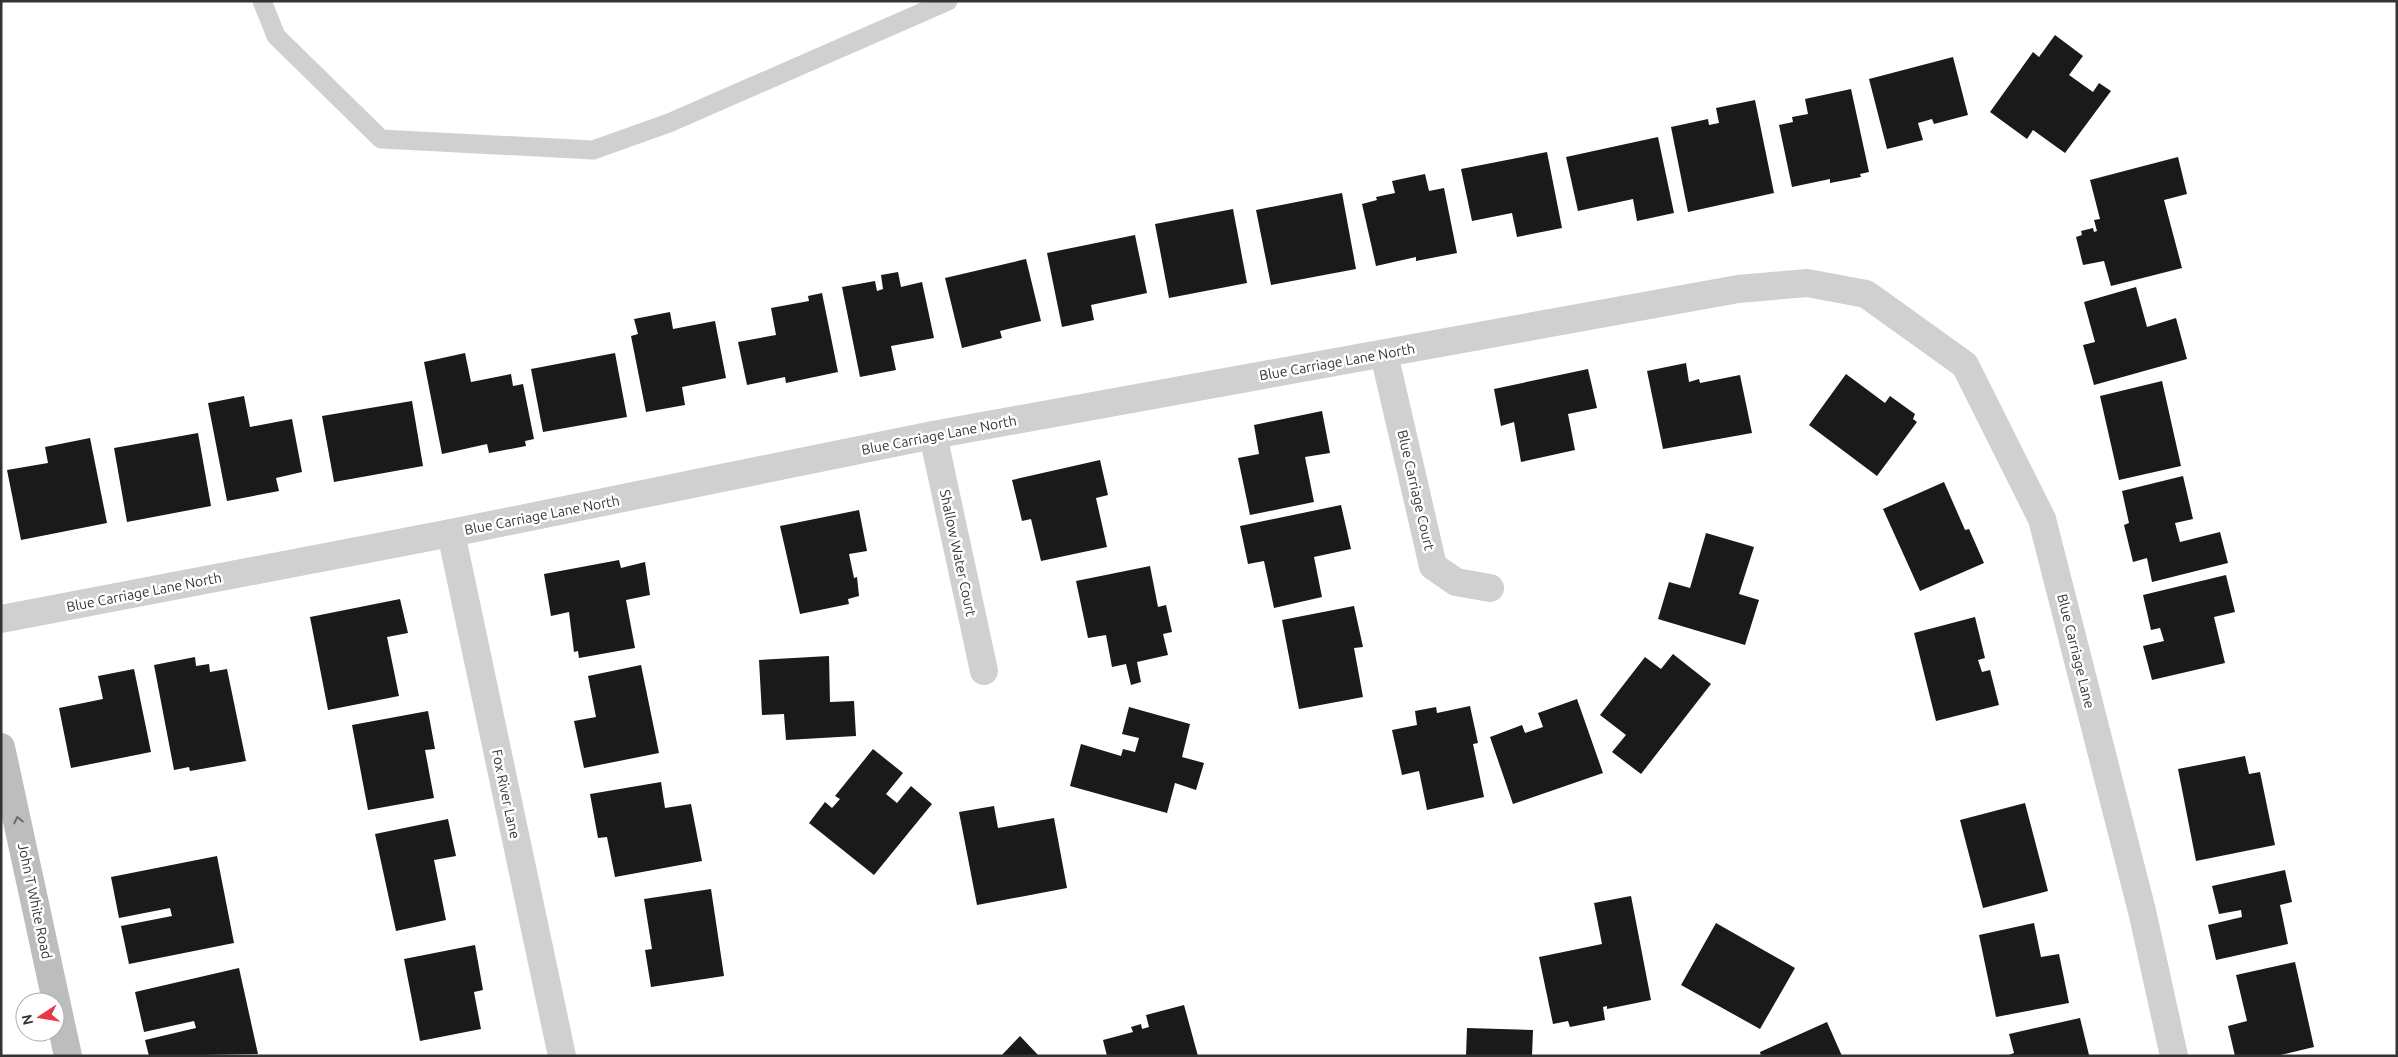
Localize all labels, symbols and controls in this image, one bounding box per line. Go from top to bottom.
street label: Blue Carriage Lane North [1258,340,1416,384]
street label: Blue Carriage Lane North [860,412,1018,458]
street label: Blue Carriage Court [1394,428,1438,552]
street label: Shallow Water Court [937,488,979,618]
street label: Blue Carriage Lane North [463,492,621,538]
street label: Blue Carriage Lane North [65,569,223,615]
street label: Blue Carriage Lane [2054,592,2098,710]
street label: Fox River Lane [489,748,523,840]
one-way arrow [13,815,24,824]
street label: John T White Road [15,841,55,961]
north arrow [15,992,65,1042]
text: N [18,1013,36,1026]

